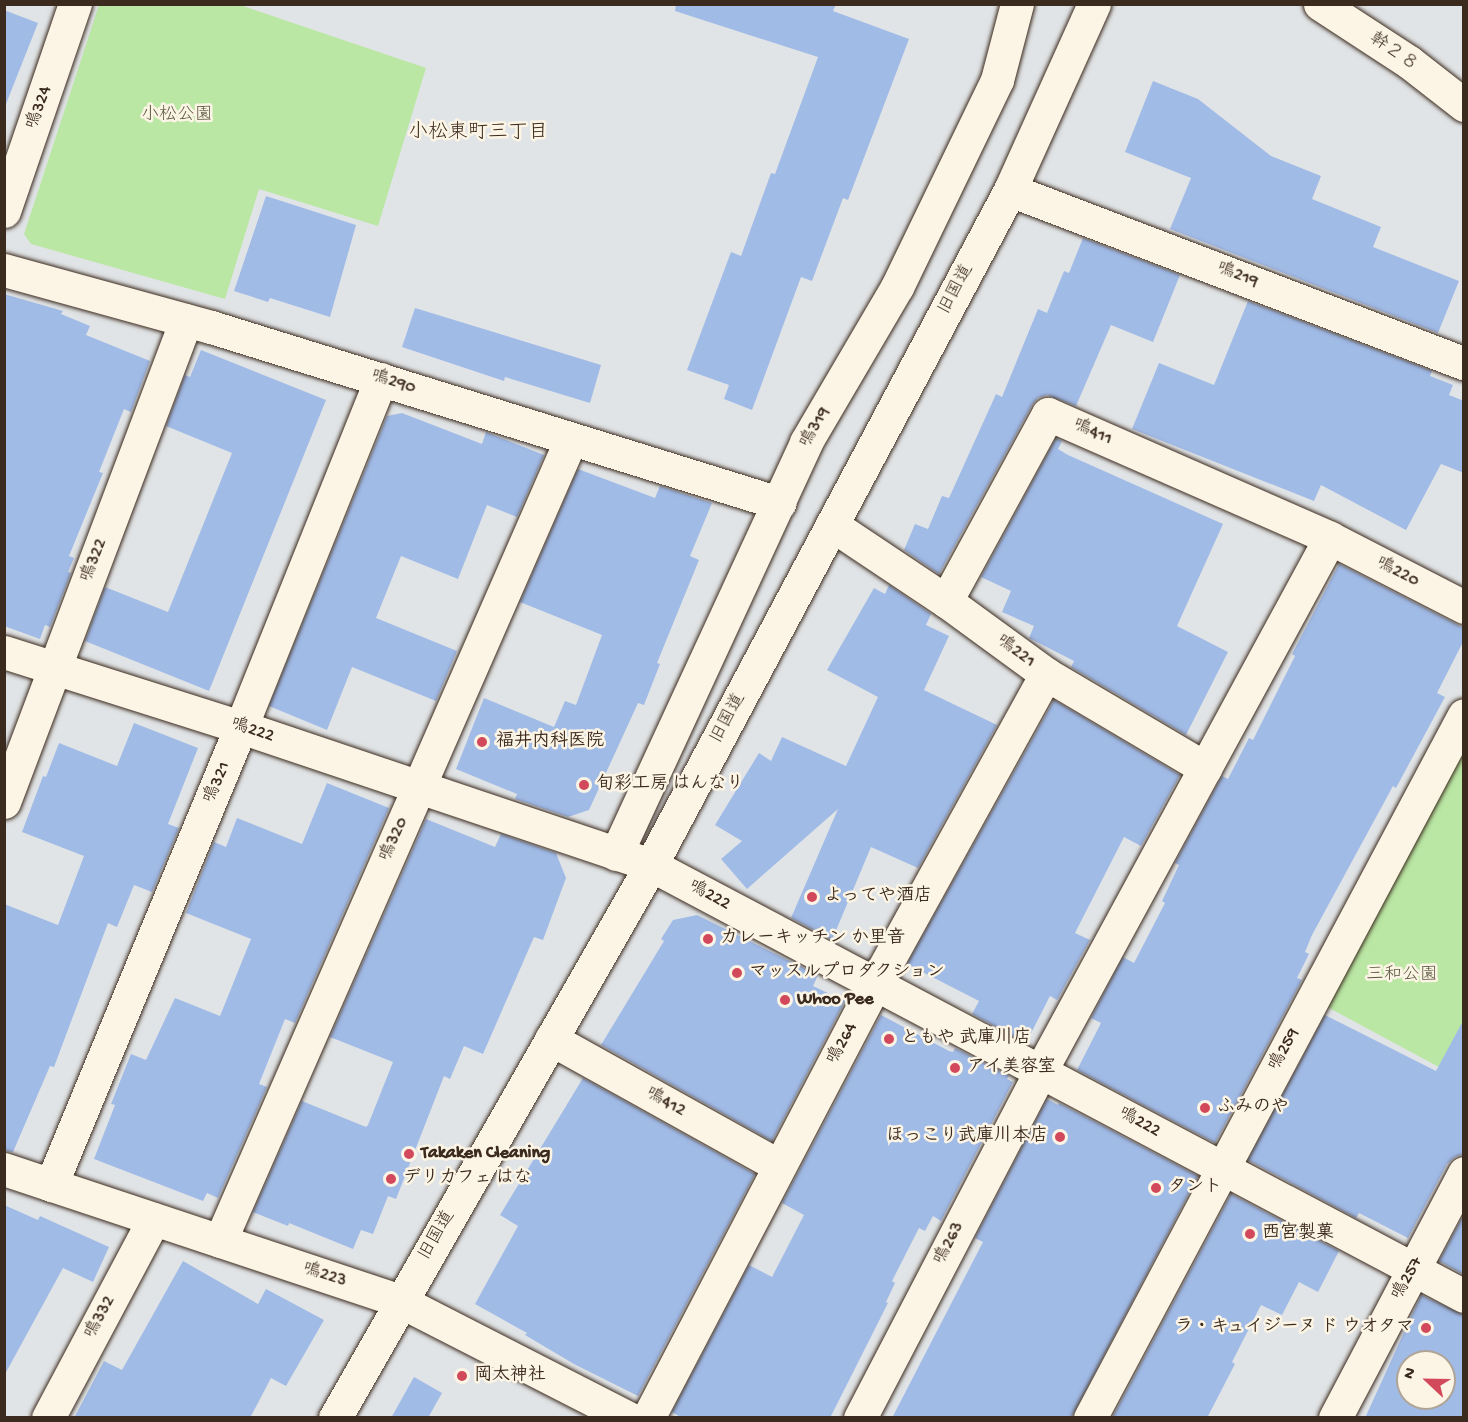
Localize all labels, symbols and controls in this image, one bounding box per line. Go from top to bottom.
street label: 幹２８ [1365,29,1421,77]
street label: 鳴324 [23,83,57,133]
park label: 小松公園 [141,105,213,127]
district label: 小松東町三丁目 [408,121,548,145]
street label: 鳴219 [1213,258,1261,294]
street label: 旧国道 [935,261,979,319]
street label: 鳴290 [368,366,418,400]
street label: 鳴319 [796,404,836,452]
street label: 鳴411 [1069,415,1115,451]
street label: 鳴322 [77,536,113,586]
street label: 鳴220 [1372,553,1422,593]
street label: 鳴221 [991,631,1039,673]
street label: 旧国道 [707,690,751,748]
street label: 鳴222 [228,714,276,748]
place label: 福井内科医院 [496,731,604,753]
marker: 福井内科医院 [473,733,491,751]
street label: 鳴321 [200,759,236,807]
place label: 旬彩工房 はんなり [596,774,744,796]
marker: 旬彩工房 はんなり [577,778,591,792]
street label: 鳴320 [376,814,414,866]
street label: 鳴222 [684,876,734,916]
place label: よってや酒店 [824,886,932,908]
marker: よってや酒店 [805,890,819,904]
place label: カレーキッチン か里音 [720,928,905,950]
marker: カレーキッチン か里音 [701,932,715,946]
place label: マッスルプロダクション [749,962,947,984]
park label: 三和公園 [1366,965,1438,987]
marker: マッスルプロダクション [730,966,744,980]
place label: Whoo Pee [797,989,873,1011]
marker: Whoo Pee [778,993,792,1007]
street label: 鳴264 [823,1019,863,1069]
street label: 鳴259 [1265,1025,1305,1075]
place label: ともや 武庫川店 [901,1028,1031,1050]
marker: ともや 武庫川店 [882,1032,896,1046]
place label: アイ美容室 [967,1057,1057,1079]
marker: アイ美容室 [948,1061,962,1075]
street label: 鳴412 [641,1083,689,1123]
place label: ふみのや [1217,1097,1289,1119]
marker: ふみのや [1198,1101,1212,1115]
street label: 鳴222 [1114,1103,1164,1143]
place label: ほっこり武庫川本店 [886,1126,1048,1148]
marker: ほっこり武庫川本店 [1053,1130,1067,1144]
place label: Takaken Cleaning [421,1143,550,1165]
marker: Takaken Cleaning [402,1147,416,1161]
place label: デリカフェ はな [403,1168,533,1190]
marker: デリカフェ はな [384,1172,398,1186]
place label: タント [1168,1177,1222,1199]
marker: タント [1149,1181,1163,1195]
street label: 旧国道 [415,1207,461,1265]
street label: 鳴263 [930,1219,970,1269]
place label: 西宮製菓 [1262,1223,1334,1245]
marker: 西宮製菓 [1243,1227,1257,1241]
street label: 鳴257 [1388,1254,1428,1304]
street label: 鳴223 [299,1259,349,1293]
street label: 鳴332 [81,1293,121,1343]
place label: ラ・キュイジーヌ ド ウオタマ [1171,1317,1414,1339]
marker: ラ・キュイジーヌ ド ウオタマ [1419,1321,1433,1335]
north arrow [1396,1350,1456,1410]
place label: 岡太神社 [474,1365,546,1387]
text: N [1400,1365,1421,1382]
marker: 岡太神社 [455,1369,469,1383]

